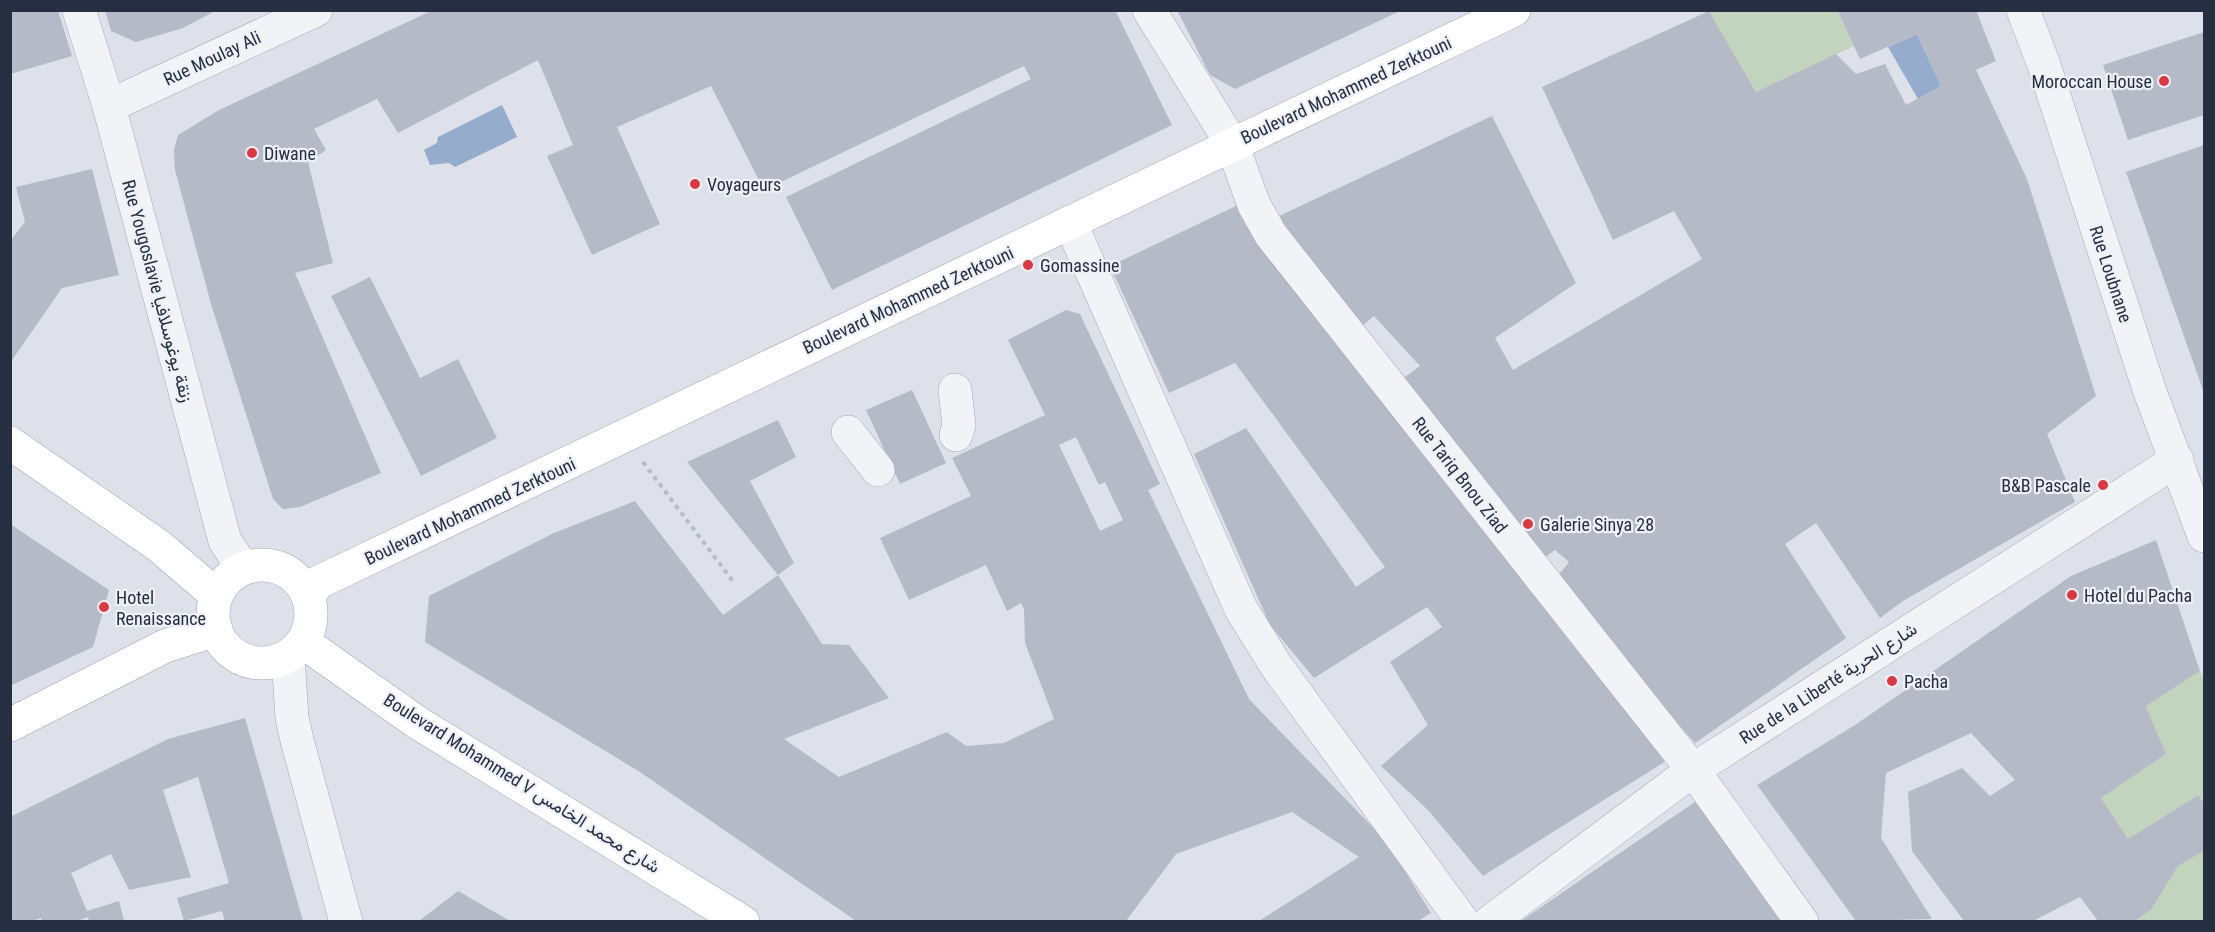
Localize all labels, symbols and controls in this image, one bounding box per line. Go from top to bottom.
street label: Rue Moulay Ali [160,26,264,90]
street label: Boulevard Mohammed Zerktouni [1237,32,1455,148]
place label: Moroccan House [2031,71,2152,92]
marker: Moroccan House [2157,74,2171,88]
place label: Diwane [264,143,316,164]
marker: Diwane [245,146,259,160]
place label: Voyageurs [707,174,781,195]
street label: Rue Yougoslavie زنقة يوغوسلافيا [117,177,198,405]
marker: Voyageurs [688,177,702,191]
street label: Rue Loubnane [2085,223,2137,325]
street label: Boulevard Mohammed Zerktouni [799,242,1017,358]
place label: Gomassine [1040,255,1120,276]
marker: Gomassine [1021,258,1035,272]
street label: Rue Tariq Bnou Ziad [1408,413,1512,537]
street label: Boulevard Mohammed Zerktouni [361,453,579,569]
place label: B&B Pascale [2001,475,2091,496]
marker: B&B Pascale [2096,478,2110,492]
place label: Galerie Sinya 28 [1540,514,1654,535]
marker: Galerie Sinya 28 [1521,517,1535,531]
place label: Hotel du Pacha [2084,585,2192,606]
place label: Hotel Renaissance [116,587,206,629]
marker: Hotel du Pacha [2065,588,2079,602]
marker: Hotel Renaissance [97,600,111,614]
street label: Rue de la Liberté شارع الحرية [1736,618,1922,750]
place label: Pacha [1904,671,1948,692]
marker: Pacha [1885,674,1899,688]
street label: Boulevard Mohammed V شارع محمد الخامس [379,689,664,879]

